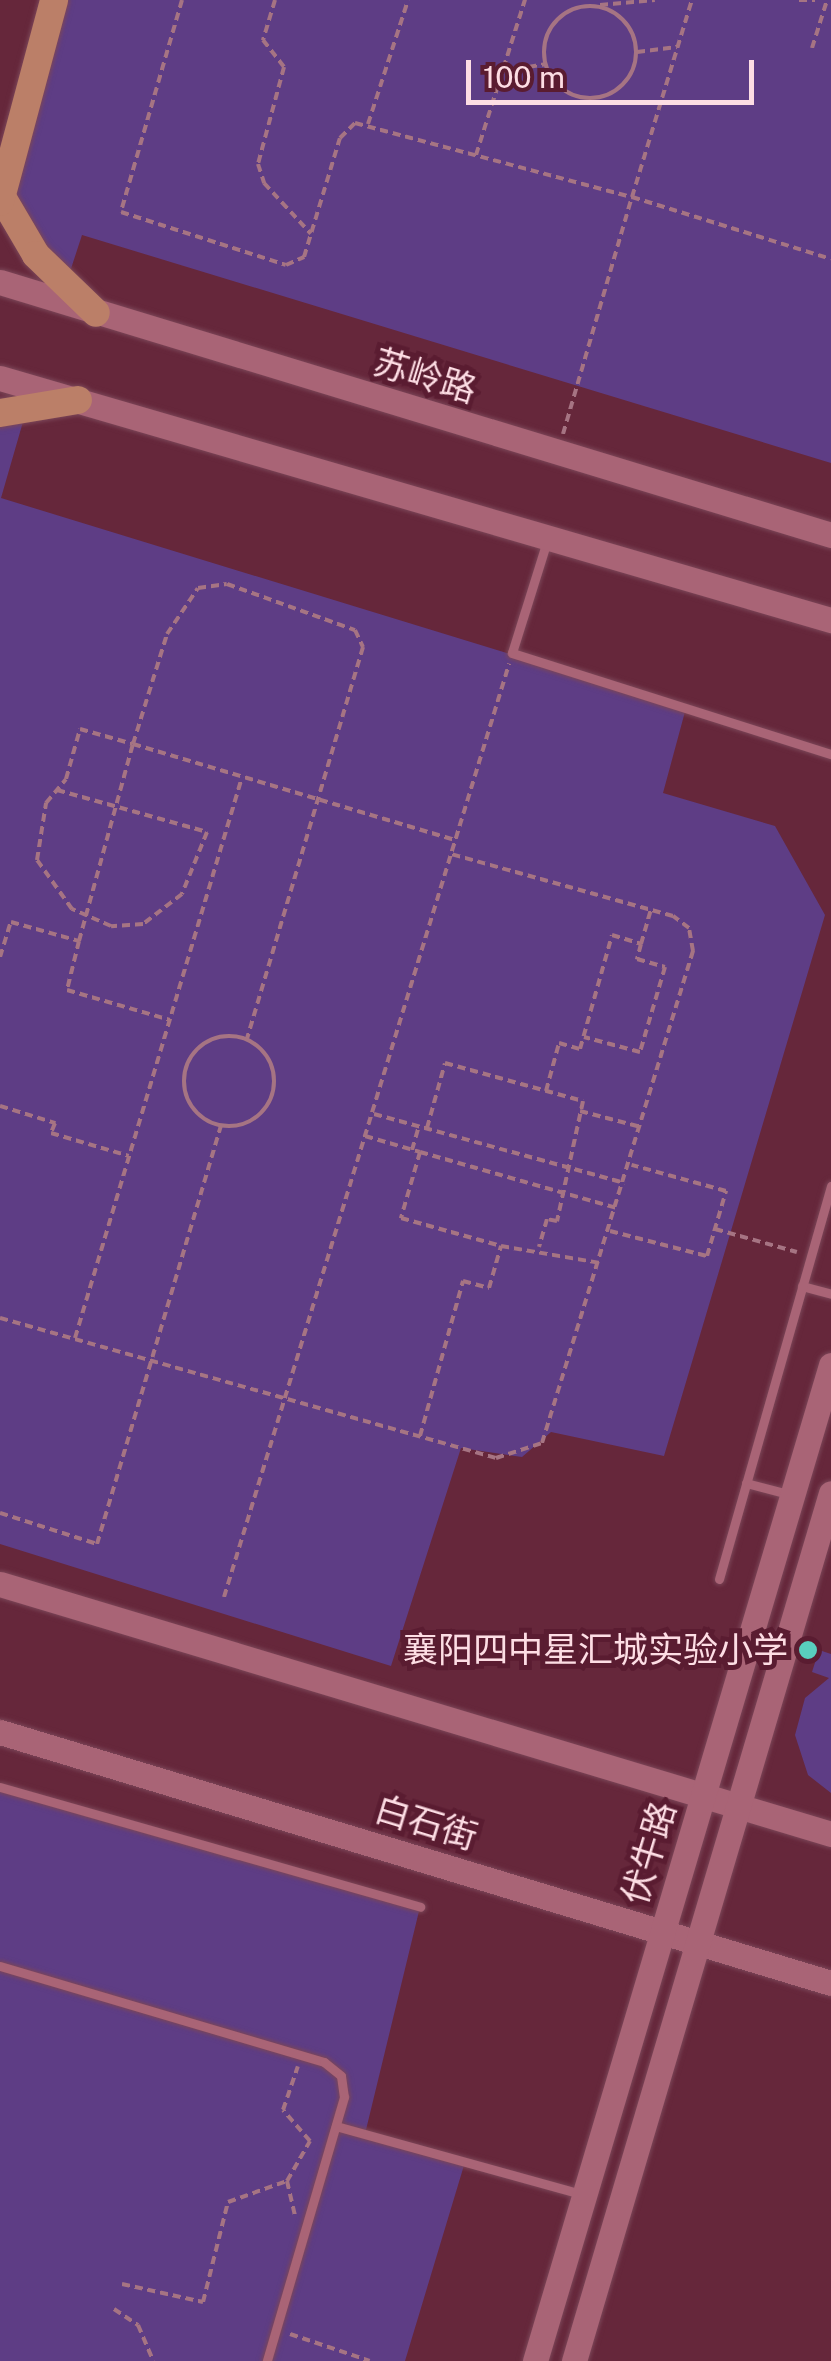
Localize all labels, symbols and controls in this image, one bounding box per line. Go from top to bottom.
scale bar [471,40,758,102]
text: 100 m [483,59,565,95]
street label: 苏岭路 [369,341,481,411]
place label: 襄阳四中星汇城实验小学 [403,1629,788,1671]
marker: 襄阳四中星汇城实验小学 [797,1639,819,1661]
street label: 白石街 [370,1788,482,1858]
street label: 伏牛路 [614,1797,684,1909]

